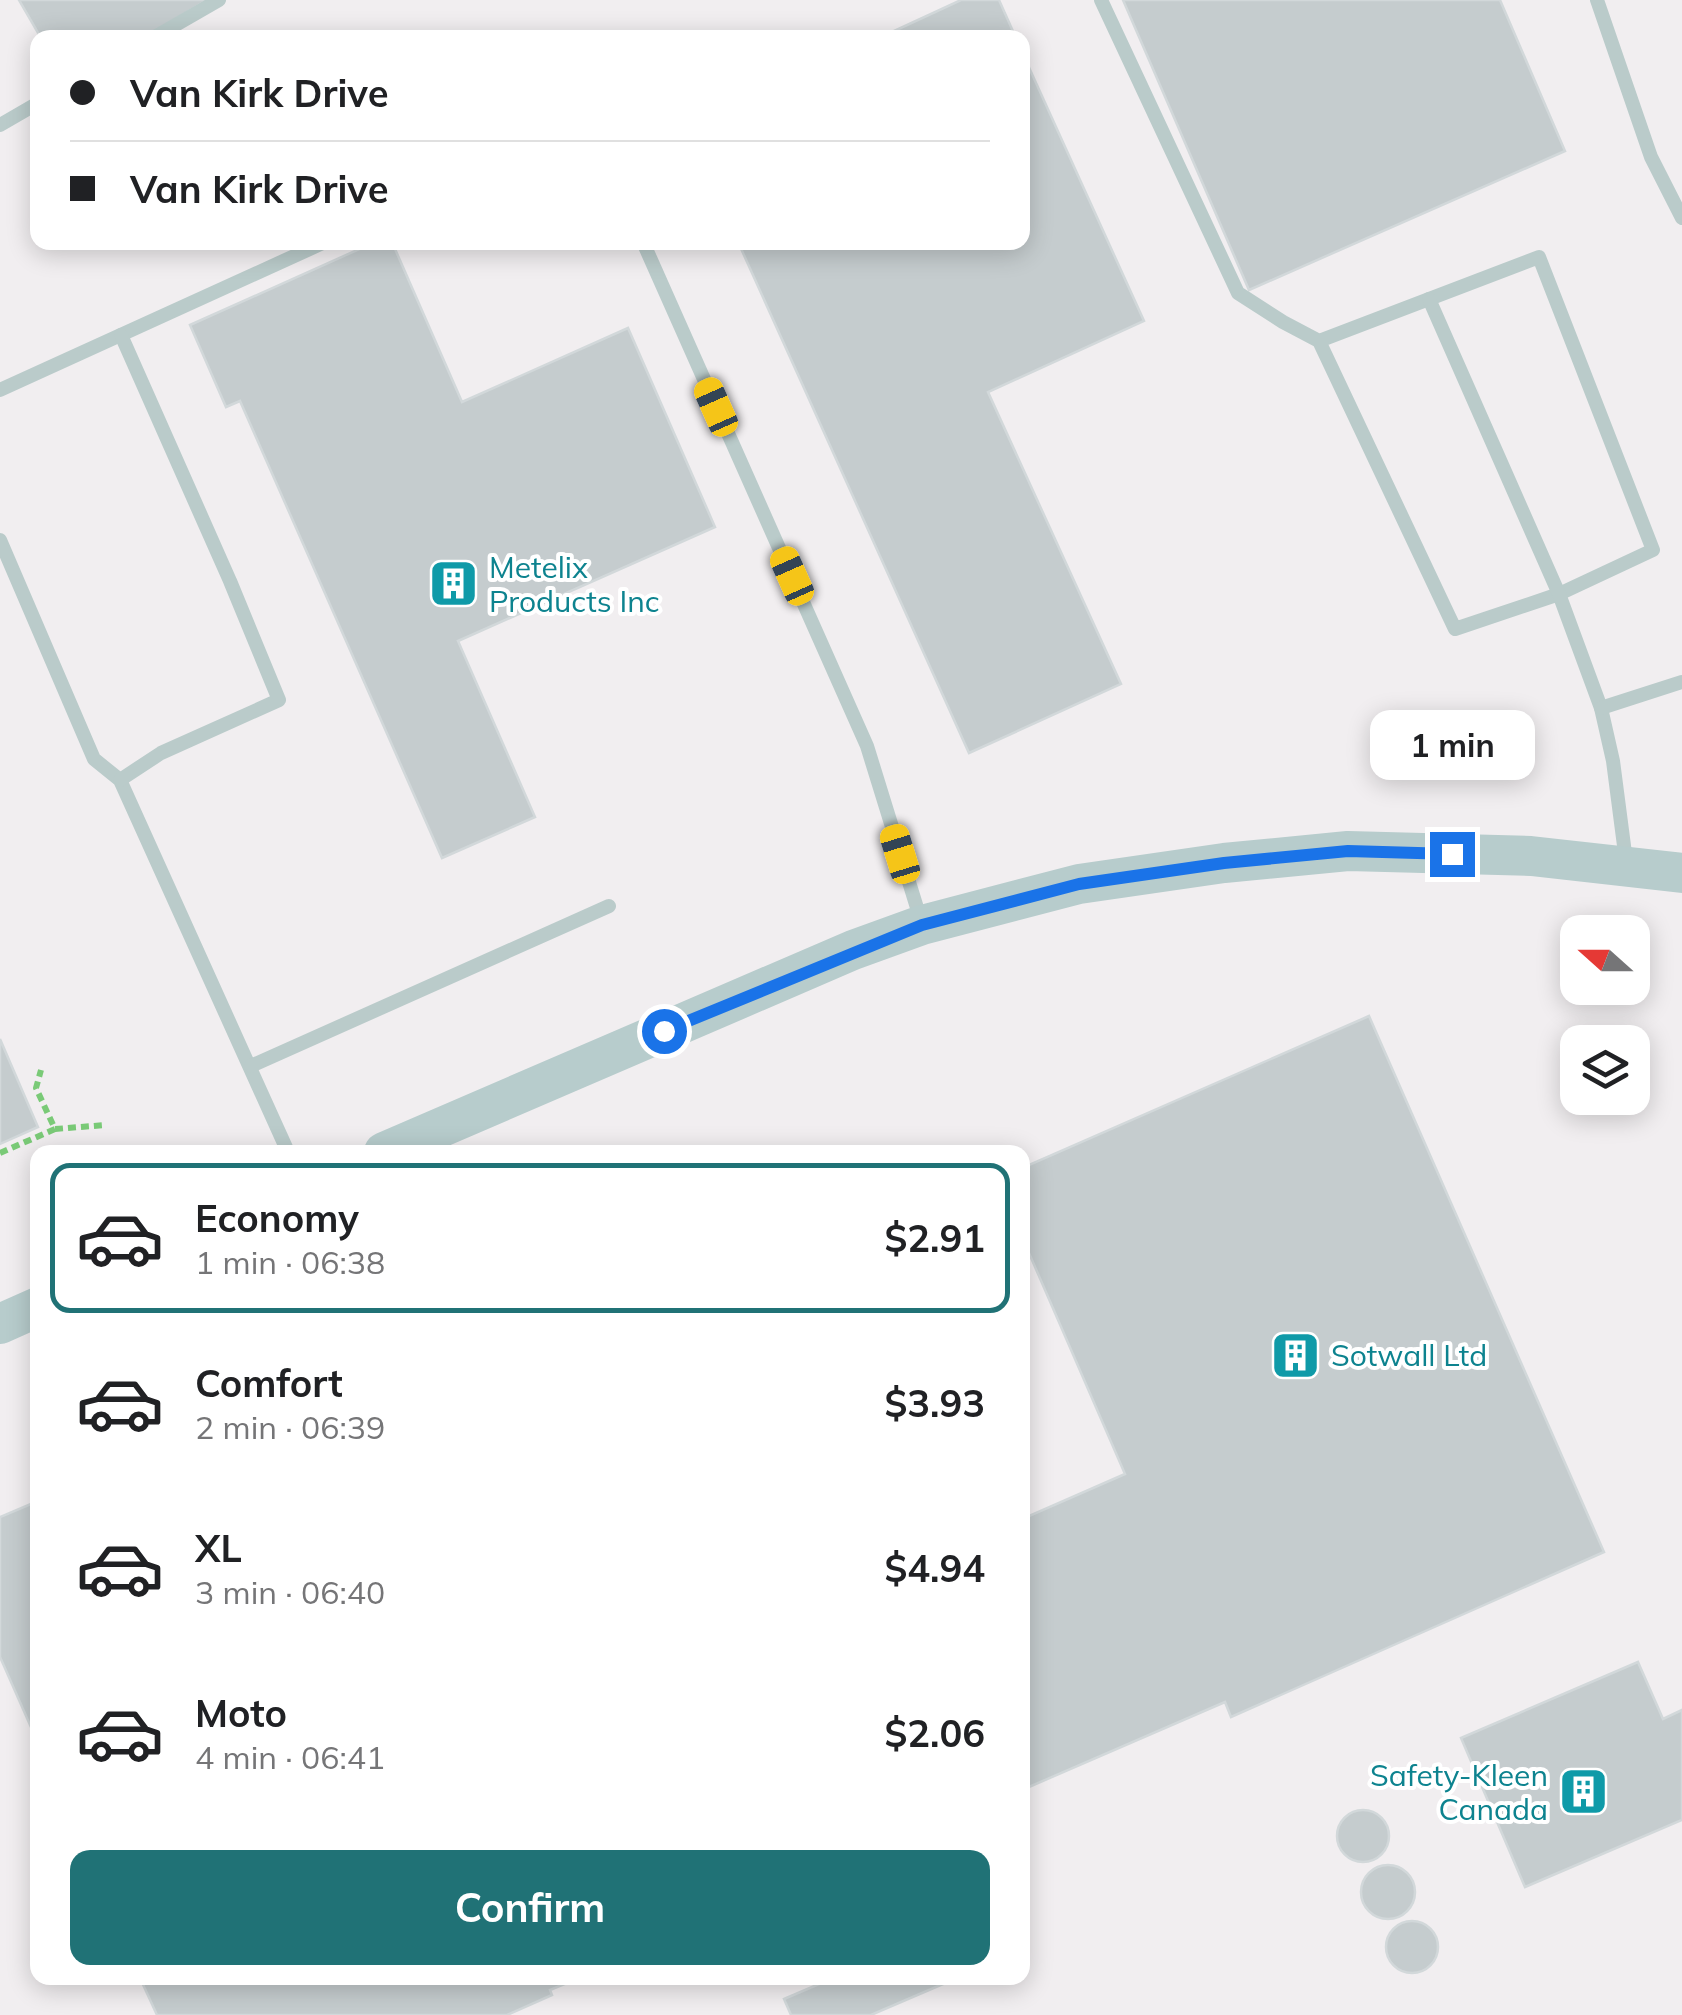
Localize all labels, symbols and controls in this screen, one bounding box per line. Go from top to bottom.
text: Van Kirk Drive [130,69,388,117]
text: Van Kirk Drive [130,165,388,213]
car [690,373,742,441]
car [766,542,818,610]
place label: Metelix Products Inc [489,548,660,620]
building icon: Metelix Products Inc [428,558,480,610]
callout: 1 min [1370,709,1534,779]
text: 1 min [1410,725,1495,765]
car [877,821,923,887]
route end [1430,832,1475,877]
north arrow [1560,915,1650,1005]
map controls [1560,915,1650,1115]
route start [642,1009,687,1054]
button: layers [1560,1025,1650,1115]
icon: car [75,1193,165,1283]
text: Economy [195,1194,359,1242]
text: $2.91 [884,1214,985,1262]
text: 1 min · 06:38 [195,1242,385,1282]
building icon: Sotwall Ltd [1270,1329,1322,1381]
place label: Sotwall Ltd [1331,1336,1487,1374]
icon: car [75,1358,165,1448]
text: Comfort [195,1359,343,1407]
text: $3.93 [884,1379,985,1427]
text: 2 min · 06:39 [195,1407,385,1447]
icon: car [75,1523,165,1613]
text: XL [195,1524,242,1572]
text: $4.94 [884,1544,985,1592]
text: 3 min · 06:40 [195,1572,385,1612]
icon: car [75,1688,165,1778]
text: Moto [195,1689,287,1737]
text: $2.06 [884,1709,985,1757]
text: 4 min · 06:41 [195,1737,385,1777]
place label: Safety-Kleen Canada [1370,1756,1548,1828]
building icon: Safety-Kleen Canada [1557,1766,1609,1818]
button: Confirm [70,1850,990,1965]

